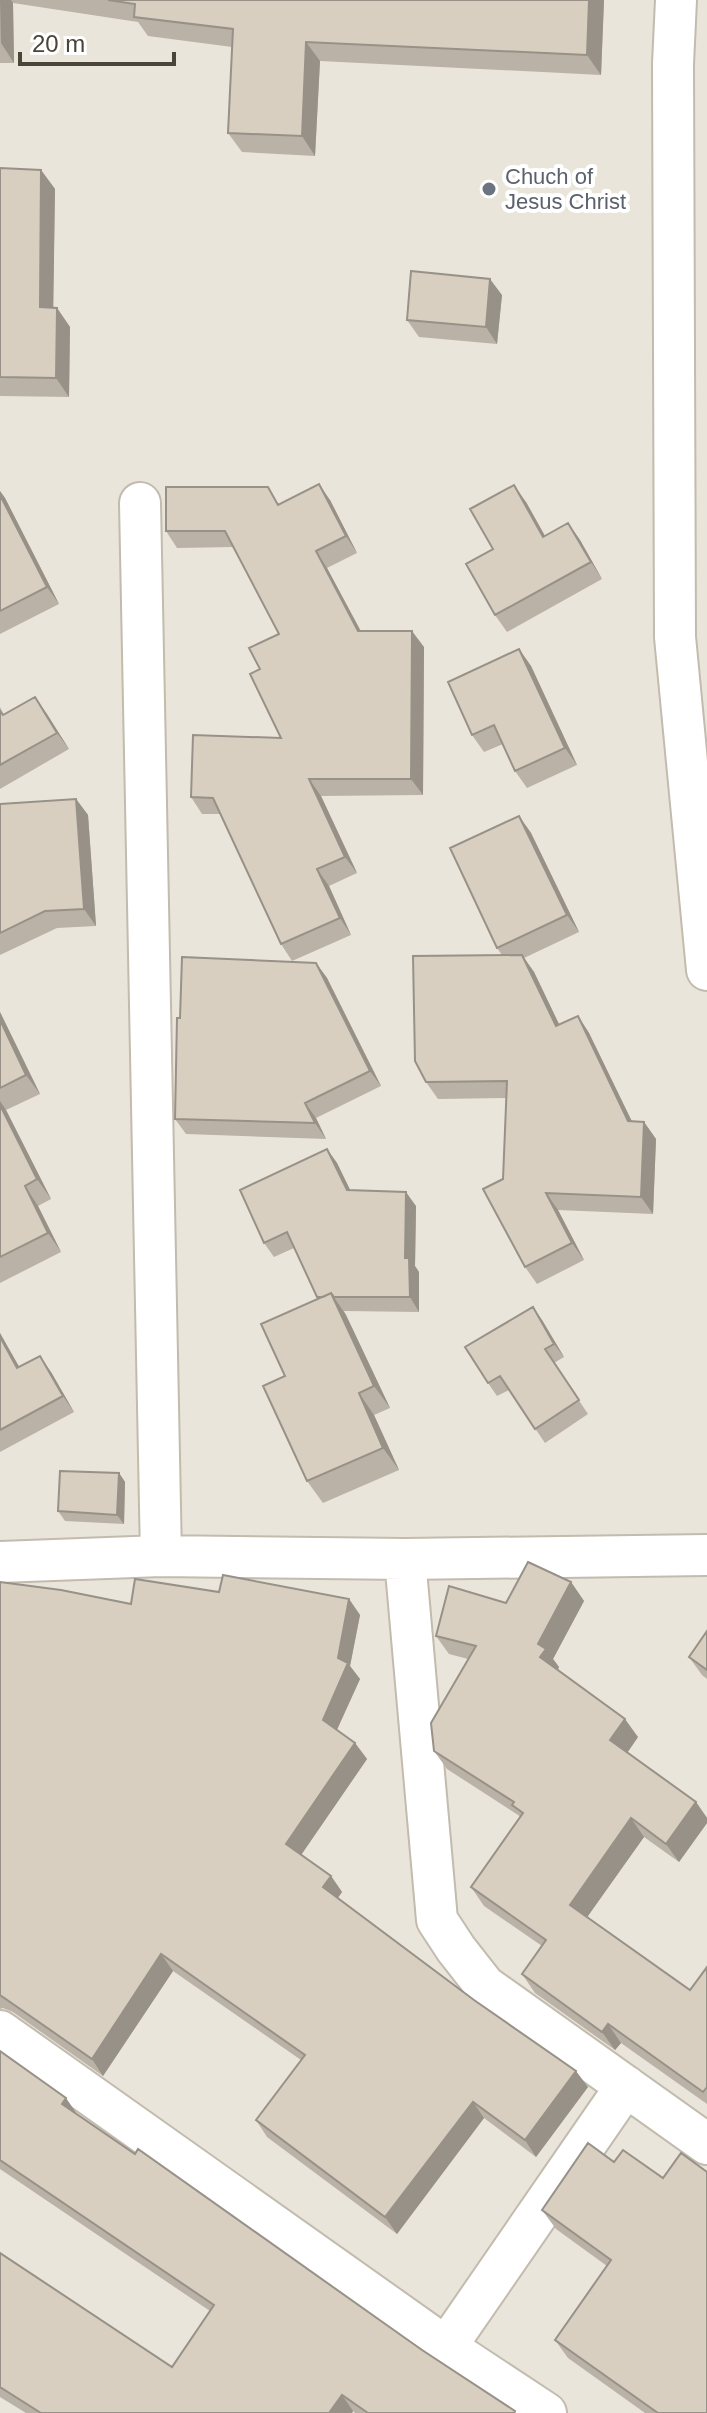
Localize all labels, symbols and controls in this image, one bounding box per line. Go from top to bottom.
scale bar [20,16,174,66]
text: 20 m [32,30,85,57]
place label: Chuch of Jesus Christ [505,164,626,214]
marker: Chuch of Jesus Christ [480,180,498,198]

